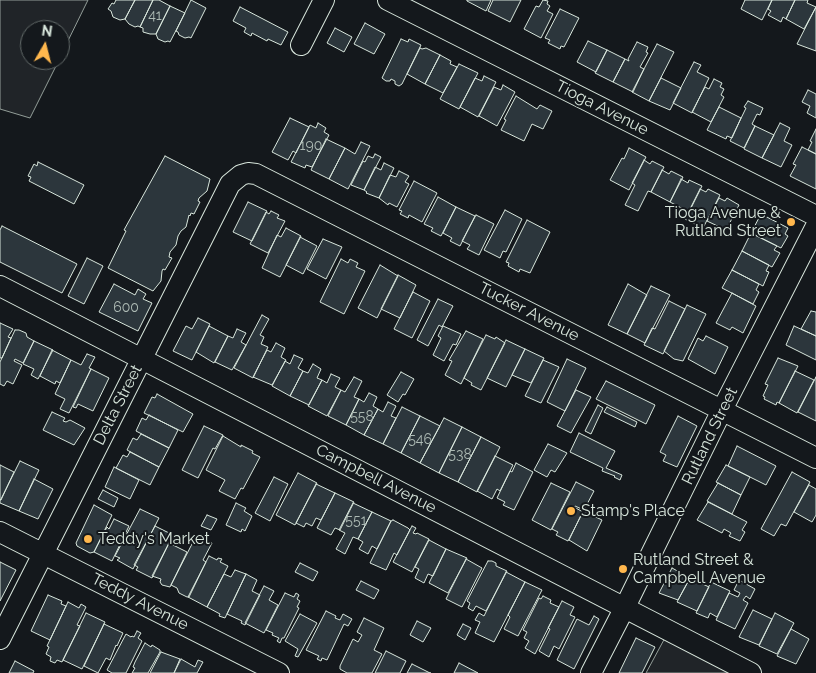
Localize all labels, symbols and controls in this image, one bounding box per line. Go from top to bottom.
house number: 41 [148,8,162,24]
north arrow [20,20,70,70]
text: N [41,22,53,40]
street label: Tioga Avenue [552,76,652,140]
house number: 190 [300,138,322,154]
place label: Tioga Avenue & Rutland Street [665,203,781,241]
marker: Tioga Avenue & Rutland Street [785,216,797,228]
street label: Tucker Avenue [476,278,582,346]
house number: 600 [113,300,139,316]
street label: Delta Street [90,362,146,448]
street label: Rutland Street [678,384,742,488]
house number: 558 [350,409,374,425]
house number: 546 [408,432,432,448]
street label: Campbell Avenue [313,440,439,518]
house number: 538 [448,447,472,463]
place label: Stamp's Place [581,501,685,521]
marker: Stamp's Place [565,505,577,517]
house number: 551 [345,513,367,529]
place label: Teddy's Market [98,529,210,549]
marker: Teddy's Market [82,533,94,545]
place label: Rutland Street & Campbell Avenue [633,550,765,588]
marker: Rutland Street & Campbell Avenue [617,563,629,575]
street label: Teddy Avenue [88,569,192,635]

